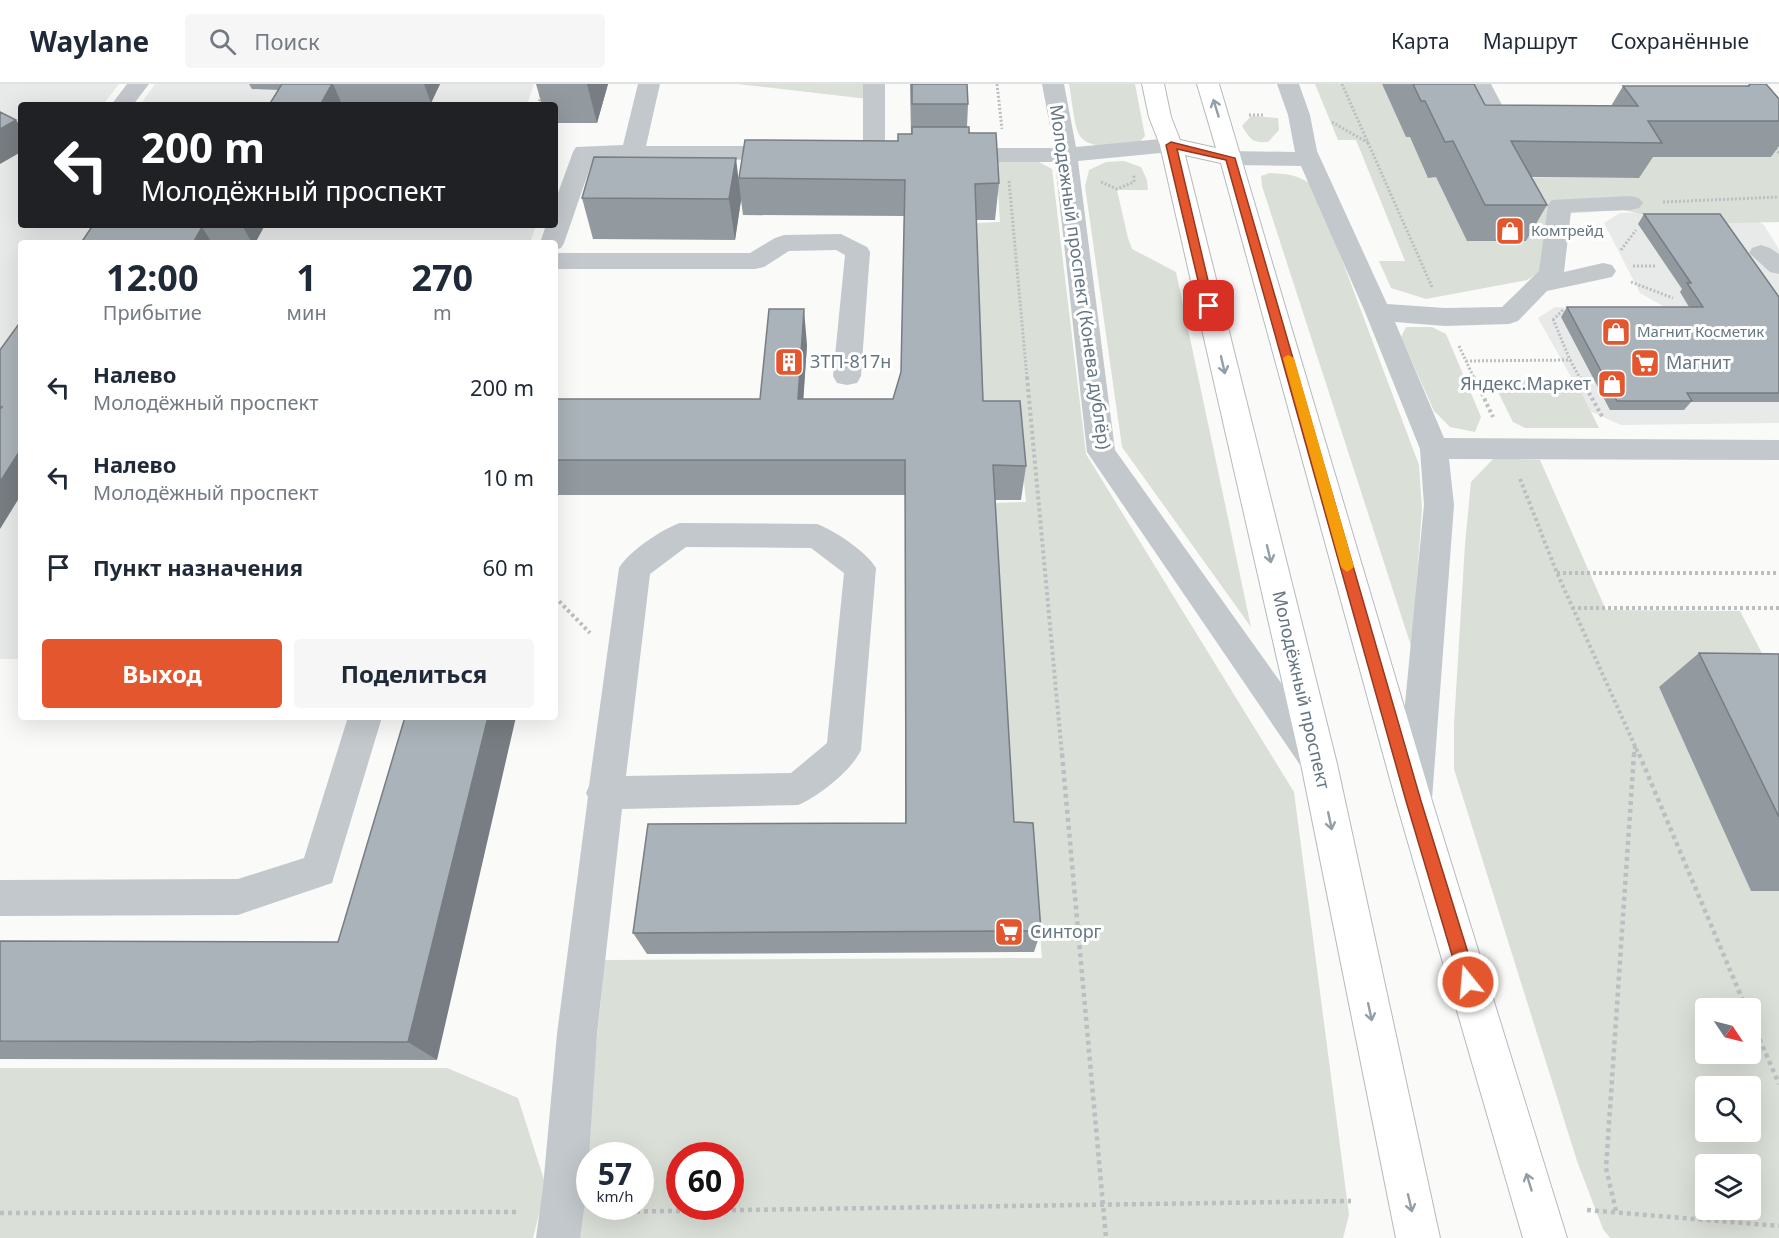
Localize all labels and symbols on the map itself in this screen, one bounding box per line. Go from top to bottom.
one-way arrow [1210,99,1221,118]
street label: Молодежный проспект (Конева дублёр) [1045,103,1117,451]
shop icon: Комтрейд [1494,215,1526,247]
place label: Комтрейд [1531,220,1603,240]
pin [1183,280,1234,331]
shop icon: Магнит Косметик [1600,316,1632,348]
place label: Магнит Косметик [1637,321,1764,341]
building icon: ЗТП-817н [773,346,805,378]
supermarket icon: Магнит [1629,347,1661,379]
place label: ЗТП-817н [810,349,891,373]
place label: Магнит [1666,350,1731,374]
one-way arrow [1218,355,1230,374]
shop icon: Яндекс.Маркет [1596,368,1628,400]
place label: Яндекс.Маркет [1460,371,1592,395]
one-way arrow [1263,545,1275,564]
street label: Молодёжный проспект [1267,588,1337,792]
one-way arrow [1325,811,1337,830]
supermarket icon: Синторг [993,916,1025,948]
place label: Синторг [1030,919,1102,943]
position arrow [1436,950,1500,1014]
north arrow [1695,998,1761,1064]
one-way arrow [1365,1002,1376,1021]
speed limit sign: 60 [666,1142,744,1220]
one-way arrow [1523,1173,1534,1192]
one-way arrow [1404,1193,1416,1212]

